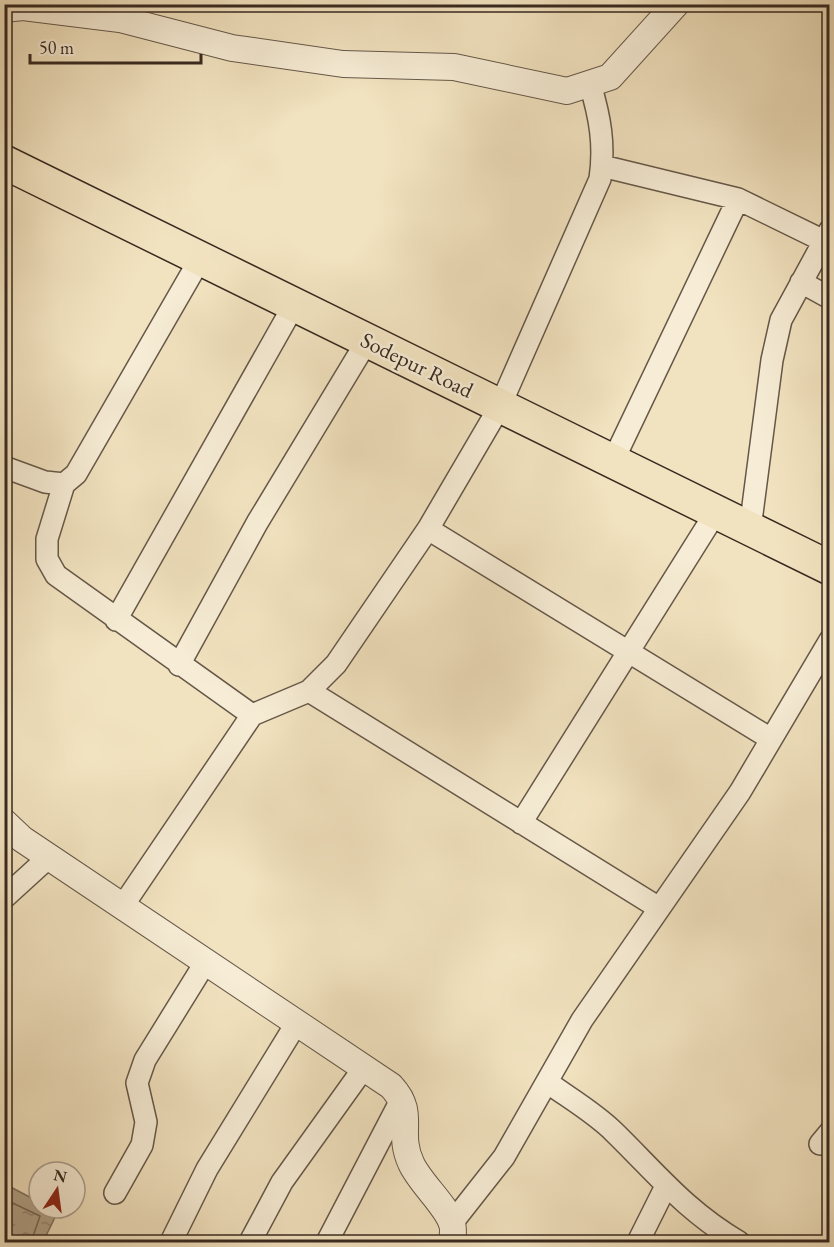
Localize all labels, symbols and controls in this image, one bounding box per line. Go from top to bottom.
scale bar [30,27,201,65]
text: 50 m [39,36,74,59]
street label: Sodepur Road [356,325,479,405]
north arrow [27,1160,87,1220]
text: N [52,1164,69,1188]

